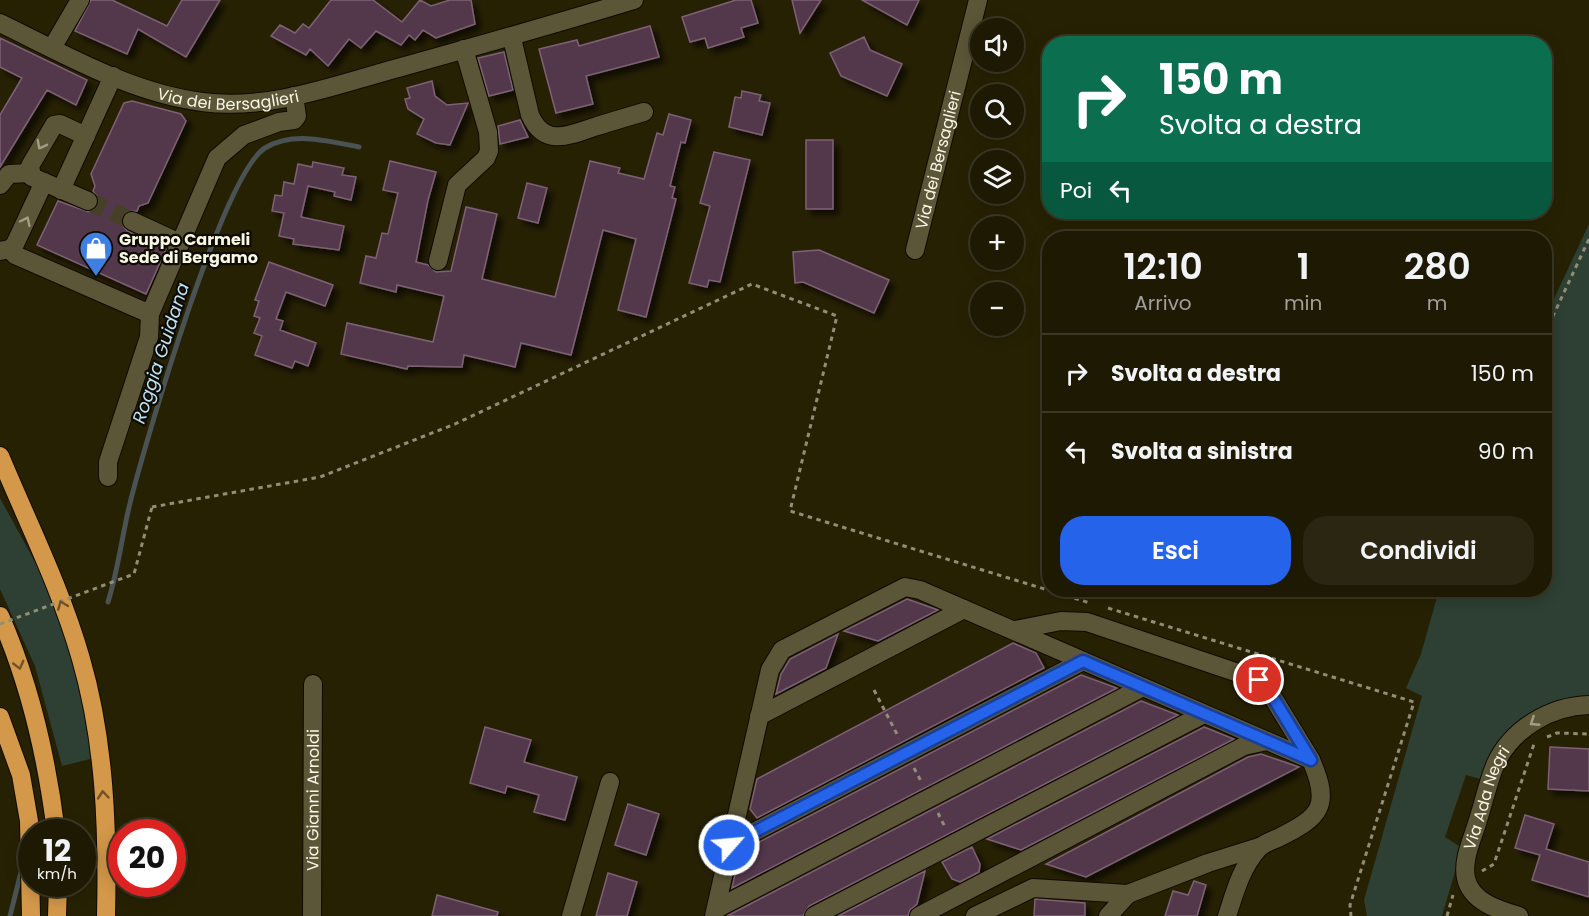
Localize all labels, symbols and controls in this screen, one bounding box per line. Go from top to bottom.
map controls [970,18,1024,336]
button: sound [970,18,1024,72]
text: 150 m [1159,50,1283,109]
icon: right [1060,60,1138,138]
street label: Via dei Bersaglieri [155,82,301,116]
button: search [970,84,1024,138]
street label: Via dei Bersaglieri [910,88,967,232]
text: Svolta a destra [1159,106,1362,143]
one-way arrow [37,139,48,149]
button: layers [970,150,1024,204]
icon: left [1104,174,1137,207]
text: Poi [1060,175,1092,206]
button: + [970,216,1024,270]
one-way arrow [18,217,30,228]
place label: Gruppo Carmeli Sede di Bergamo [119,228,258,269]
shop icon: Gruppo Carmeli Sede di Bergamo [78,230,114,277]
text: 12:10 [1123,241,1203,292]
text: 1 [1297,241,1310,292]
text: 280 [1404,241,1471,292]
water label: Roggia Guidana [126,279,195,426]
button: − [970,282,1024,336]
text: Arrivo [1134,289,1192,317]
text: min [1284,289,1322,317]
text: m [1427,289,1447,317]
icon: right [1060,357,1093,390]
text: Svolta a destra [1111,358,1281,389]
text: 150 m [1471,358,1534,389]
icon: left [1060,435,1093,468]
text: Svolta a sinistra [1111,436,1293,467]
text: 90 m [1478,436,1534,467]
button: Esci [1060,516,1291,585]
button: Condividi [1303,516,1534,585]
one-way arrow [57,600,69,611]
pin [1233,654,1284,705]
one-way arrow [12,660,25,670]
icon: arrive [1242,663,1275,696]
one-way arrow [1530,715,1540,727]
street label: Via Gianni Arnoldi [301,729,325,871]
street label: Via Ada Negri [1458,741,1515,853]
one-way arrow [97,790,110,799]
position arrow [697,813,761,877]
speed limit sign: 20 [108,819,186,897]
text: 12 [43,829,71,872]
text: km/h [37,863,77,884]

